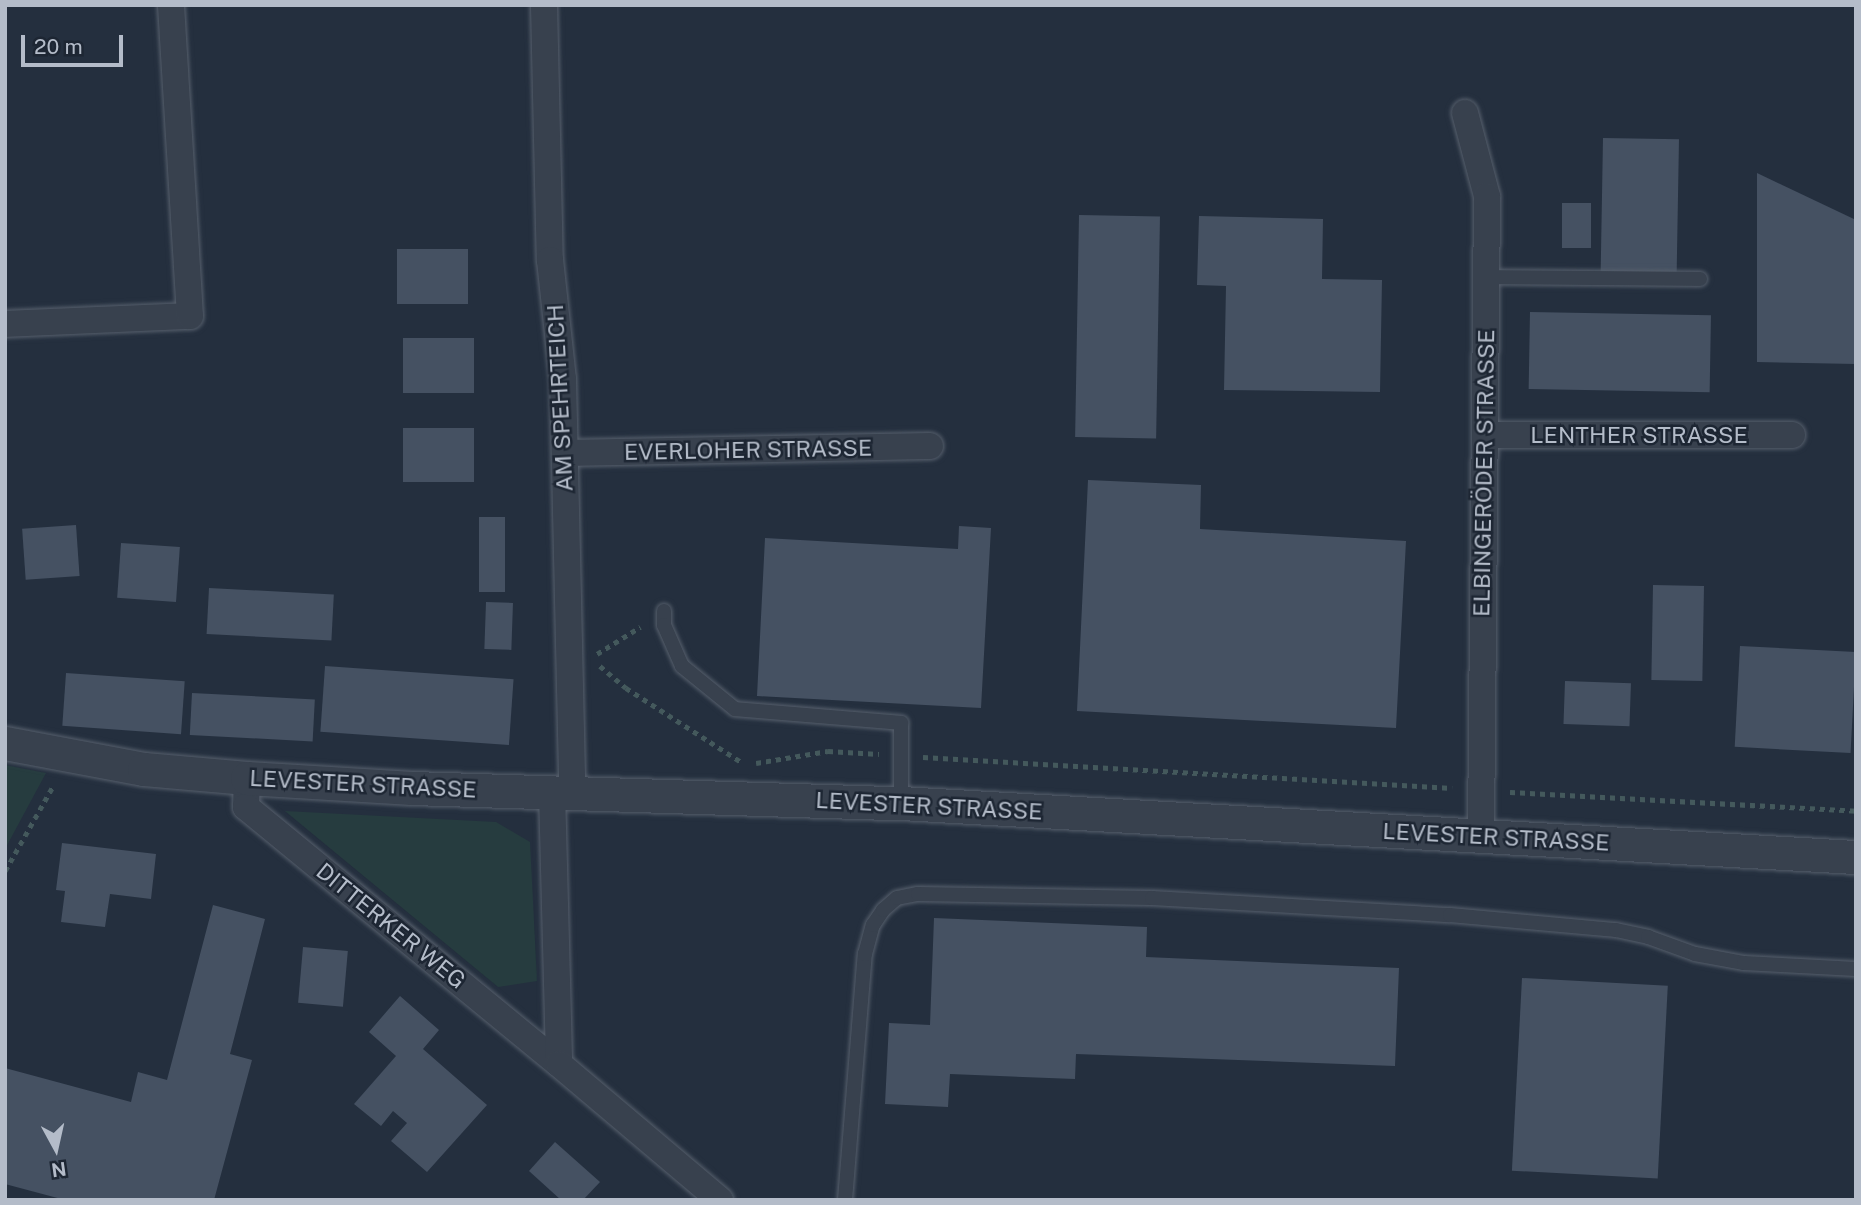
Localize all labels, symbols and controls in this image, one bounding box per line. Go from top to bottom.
scale bar [24,21,126,65]
text: 20 m [34,34,83,59]
street label: AM SPEHRTEICH [541,304,579,492]
street label: ELBINGERÖDER STRASSE [1468,329,1500,617]
street label: LENTHER STRASSE [1530,421,1748,449]
street label: EVERLOHER STRASSE [624,434,872,466]
street label: LEVESTER STRASSE [249,764,477,804]
street label: LEVESTER STRASSE [815,786,1043,826]
street label: LEVESTER STRASSE [1382,817,1610,857]
street label: DITTERKER WEG [311,857,471,995]
north arrow [21,1114,91,1184]
text: N [50,1158,68,1182]

